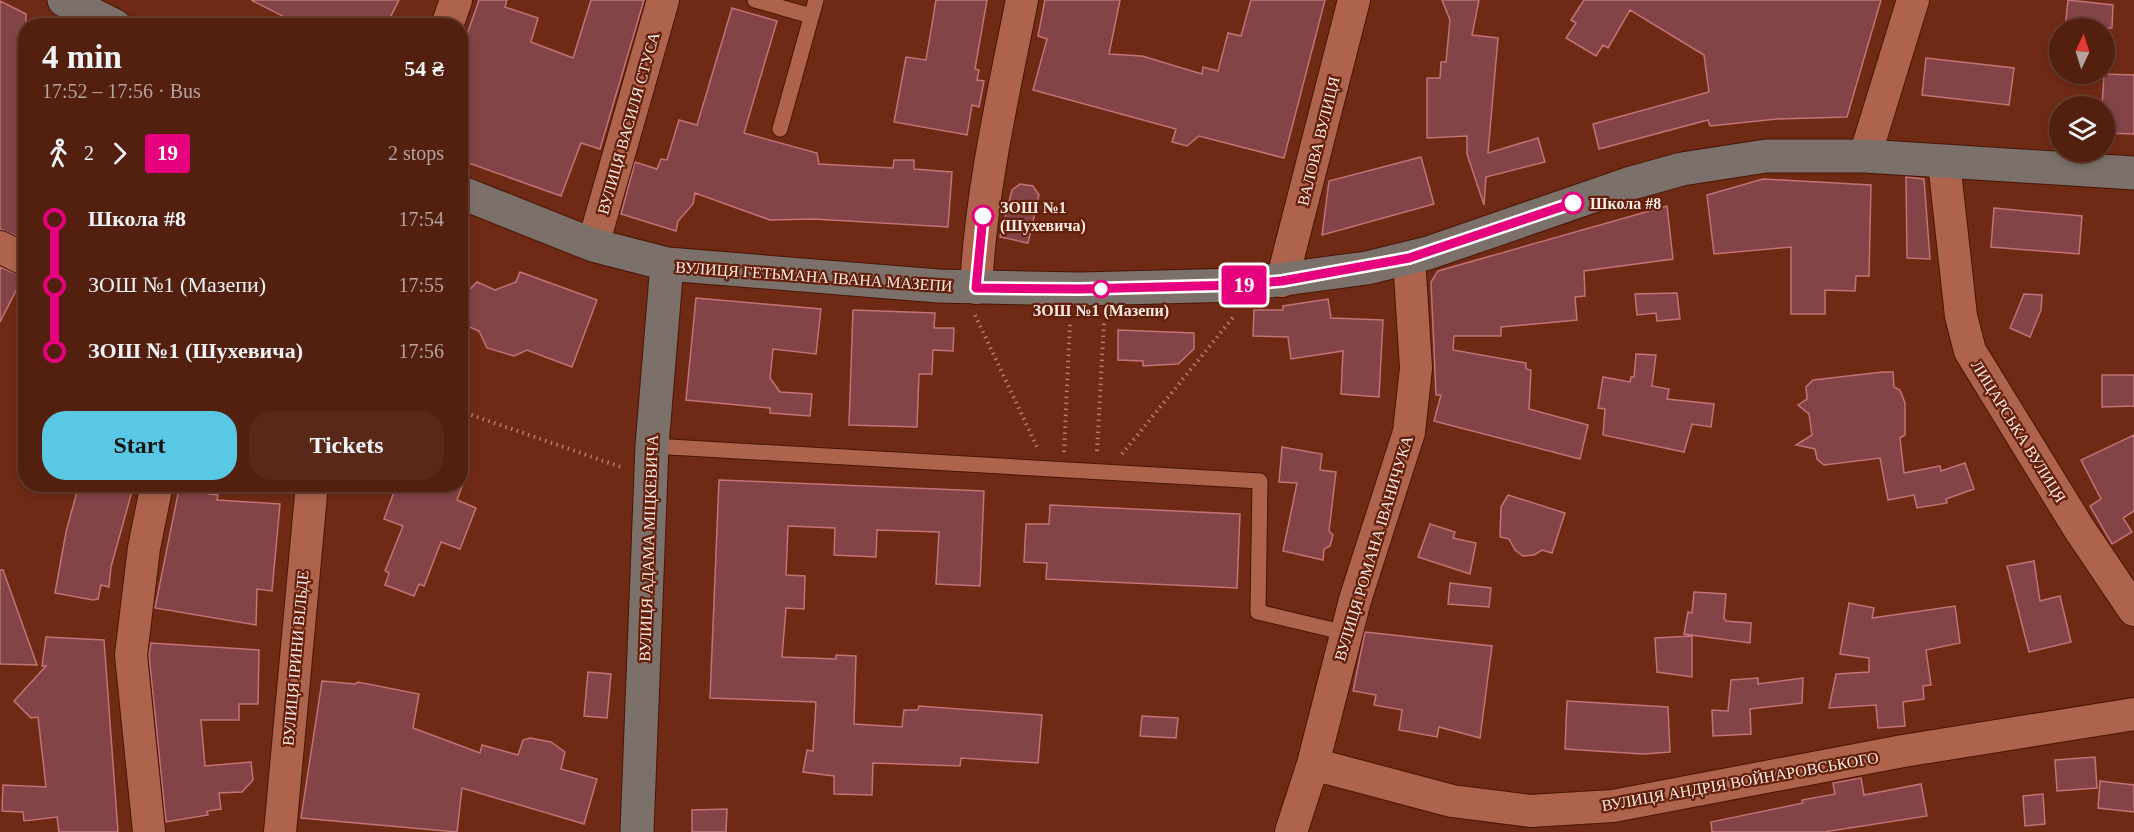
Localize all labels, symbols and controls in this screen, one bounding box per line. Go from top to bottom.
north arrow [2049,18,2115,84]
map controls [2049,18,2115,162]
street label: ВУЛИЦЯ ВАСИЛЯ СТУСА [594,30,664,217]
text: 4 min [42,39,122,75]
text: 54 ₴ [404,56,444,81]
street label: ВАЛОВА ВУЛИЦЯ [1294,75,1344,208]
text: 17:52 – 17:56 · Bus [42,80,201,102]
button: layers [2049,96,2115,162]
icon: walk [42,137,75,170]
icon: forward [103,137,136,170]
text: 19 [157,141,178,165]
text: 2 [84,142,94,164]
text: 2 stops [388,142,444,164]
marker: Школа #8 [1562,192,1584,214]
place label: Школа #8 [1590,195,1661,212]
place label: ЗОШ №1 (Шухевича) [1000,199,1086,235]
marker: ЗОШ №1 (Шухевича) [972,205,994,227]
text: Школа #8 [88,206,186,231]
text: 17:54 [398,208,444,230]
street label: ВУЛИЦЯ ГЕТЬМАНА ІВАНА МАЗЕПИ [675,258,954,296]
line badge: 19 [1217,266,1271,304]
text: ЗОШ №1 (Мазепи) [88,272,266,297]
text: 19 [1234,273,1255,297]
text: 17:55 [398,274,444,296]
marker: ЗОШ №1 (Мазепи) [1092,280,1110,298]
place label: ЗОШ №1 (Мазепи) [1033,302,1169,320]
text: ЗОШ №1 (Шухевича) [88,338,303,363]
text: 17:56 [398,340,444,362]
street label: ЛИЦАРСЬКА ВУЛИЦЯ [1967,357,2069,506]
button: Start [42,411,237,480]
button: Tickets [249,411,444,480]
street label: ВУЛИЦЯ РОМАНА ІВАНИЧУКА [1331,433,1417,663]
street label: ВУЛИЦЯ АДАМА МІЦКЕВИЧА [636,434,662,662]
street label: ВУЛИЦЯ ІРИНИ ВІЛЬДЕ [279,570,313,747]
street label: ВУЛИЦЯ АНДРІЯ ВОЙНАРОВСЬКОГО [1600,748,1880,815]

